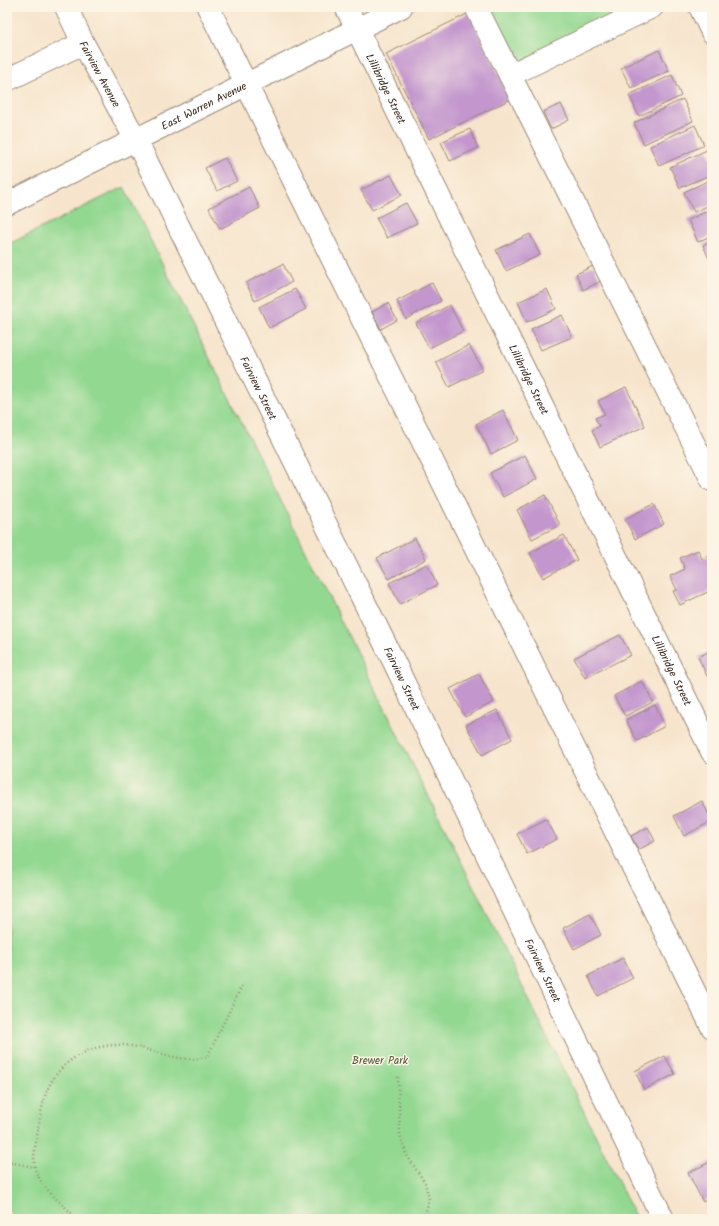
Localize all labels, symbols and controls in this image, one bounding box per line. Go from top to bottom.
street label: Fairview Avenue [73,38,125,111]
street label: Lillibridge Street [360,51,411,128]
street label: East Warren Avenue [158,77,250,136]
street label: Lillibridge Street [503,341,553,419]
street label: Fairview Street [234,353,281,424]
street label: Lillibridge Street [646,632,696,710]
street label: Fairview Street [378,644,425,715]
street label: Fairview Street [519,936,565,1006]
park label: Brewer Park [352,1052,409,1070]

